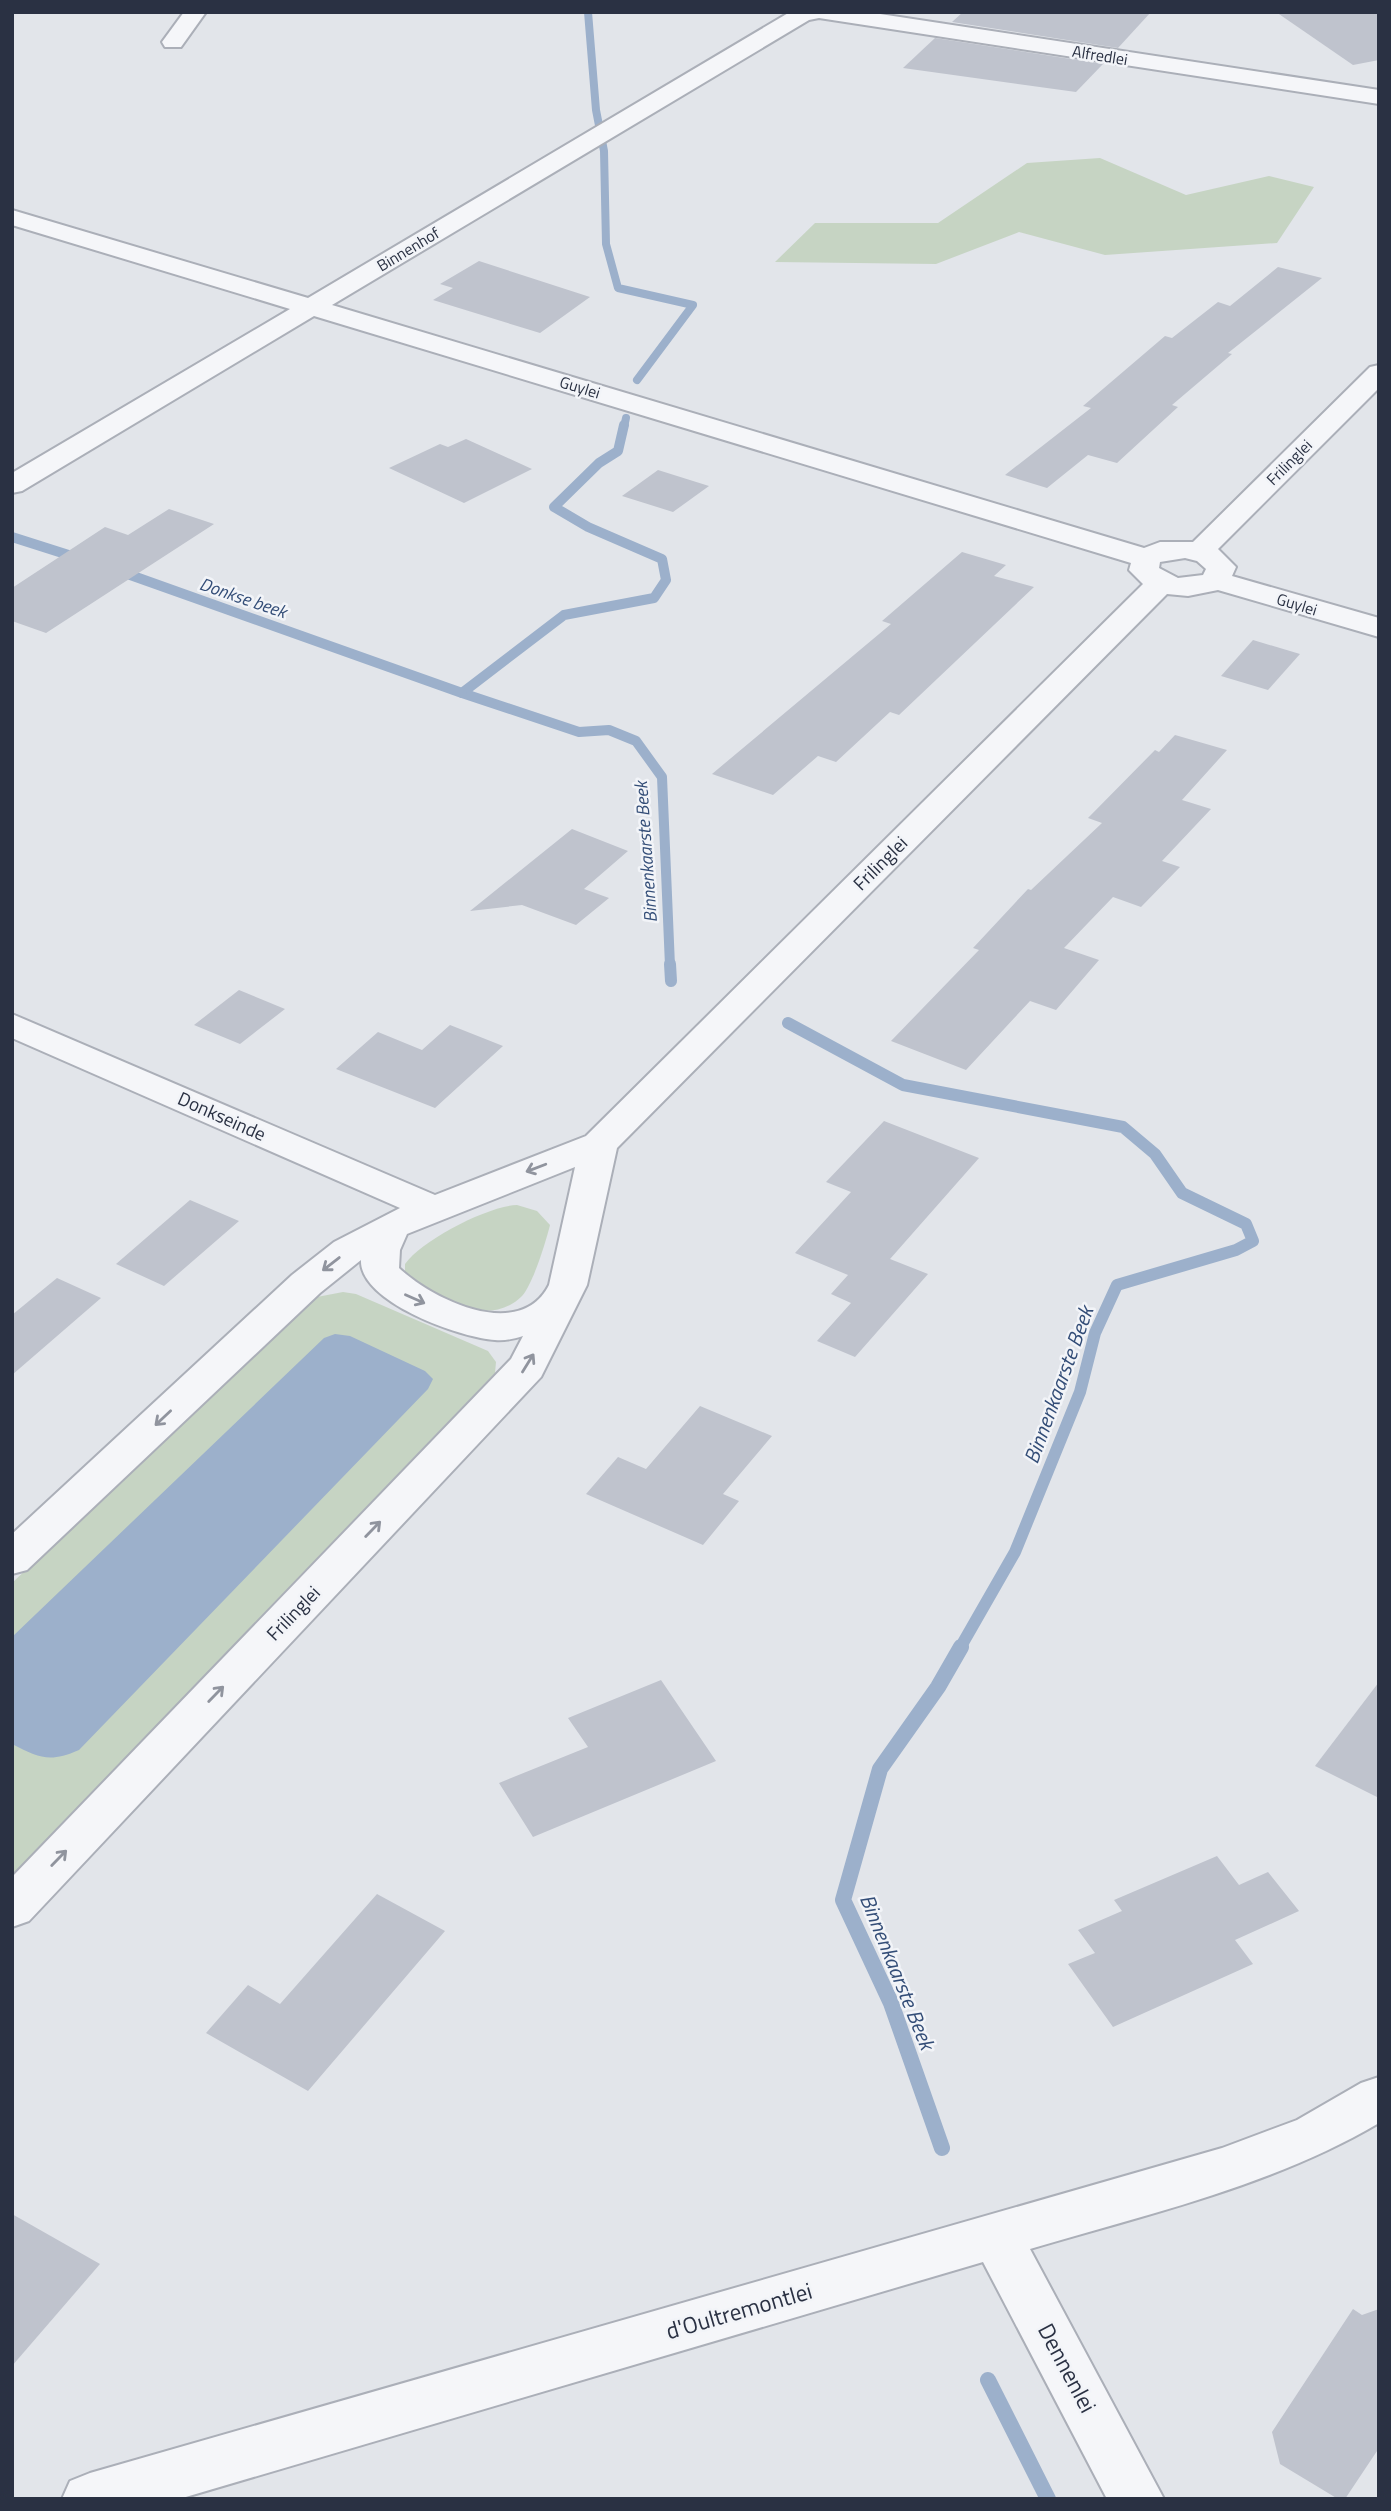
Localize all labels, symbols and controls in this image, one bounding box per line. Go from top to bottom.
street label: Alfredlei [1071,39,1129,71]
street label: Binnenhof [372,220,445,277]
street label: Guylei [557,369,603,405]
street label: Frilinglei [1261,434,1317,490]
water label: Donkse beek [196,570,292,626]
street label: Guylei [1274,586,1320,622]
water label: Binnenkaarste Beek [627,779,664,924]
street label: Frilinglei [846,829,914,897]
street label: Donkseinde [173,1083,271,1148]
one-way arrow [525,1162,547,1175]
one-way arrow [322,1257,340,1272]
one-way arrow [404,1293,426,1306]
water label: Binnenkaarste Beek [1015,1299,1102,1468]
one-way arrow [521,1353,535,1373]
one-way arrow [154,1410,172,1426]
one-way arrow [365,1521,382,1538]
street label: Frilinglei [259,1578,326,1647]
one-way arrow [208,1685,225,1702]
one-way arrow [51,1850,68,1867]
water label: Binnenkaarste Beek [852,1889,945,2057]
street label: d'Oultremontlei [662,2273,816,2348]
street label: Dennenlei [1029,2317,1106,2419]

